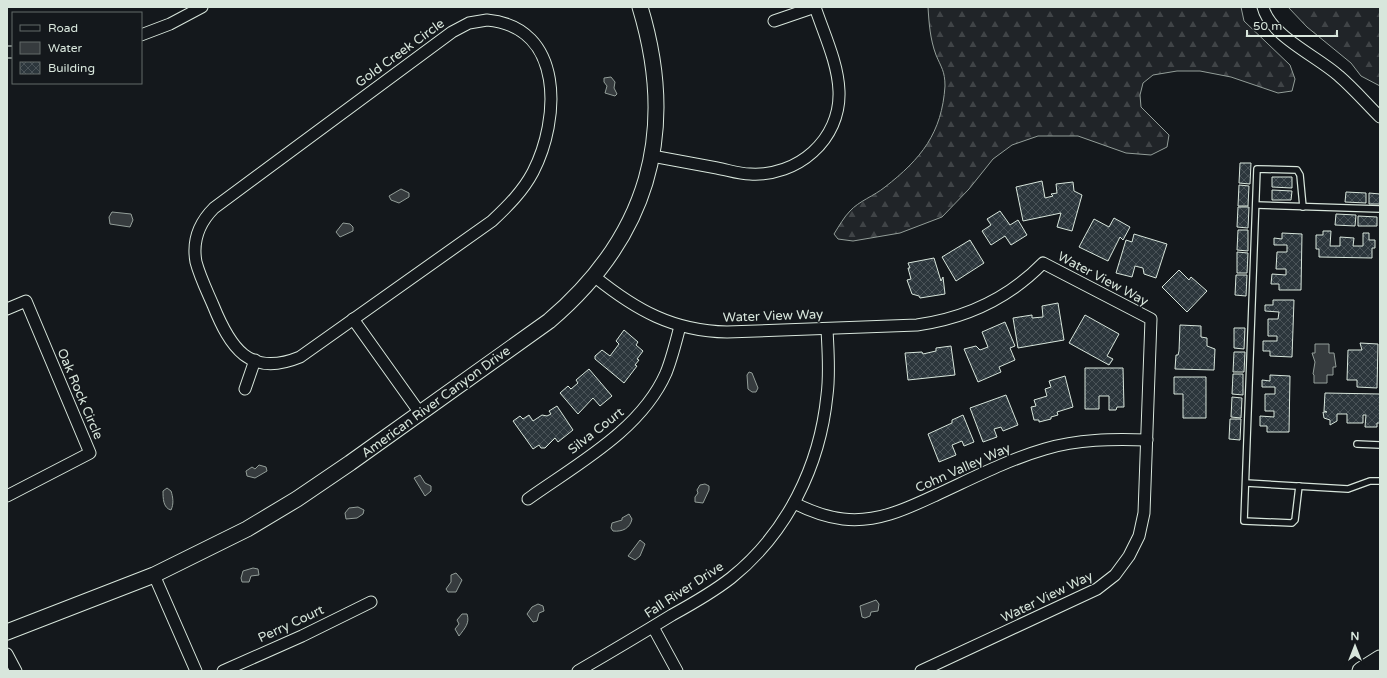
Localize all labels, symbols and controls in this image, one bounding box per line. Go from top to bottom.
legend [12,12,142,84]
scale bar [1247,12,1337,38]
street label: Gold Creek Circle [352,15,448,91]
text: 50 m [1253,19,1282,33]
text: Road [48,21,78,35]
text: Water [48,41,83,55]
text: Building [48,61,95,75]
street label: Water View Way [1055,248,1151,310]
street label: Water View Way [723,306,823,326]
street label: American River Canyon Drive [359,343,513,461]
street label: Oak Rock Circle [54,346,106,442]
street label: Silva Court [565,404,627,458]
street label: Cohn Valley Way [913,440,1013,496]
street label: Fall River Drive [641,558,727,622]
street label: Water View Way [998,568,1096,626]
street label: Perry Court [256,602,327,646]
north arrow [1335,626,1375,666]
text: N [1351,630,1359,643]

